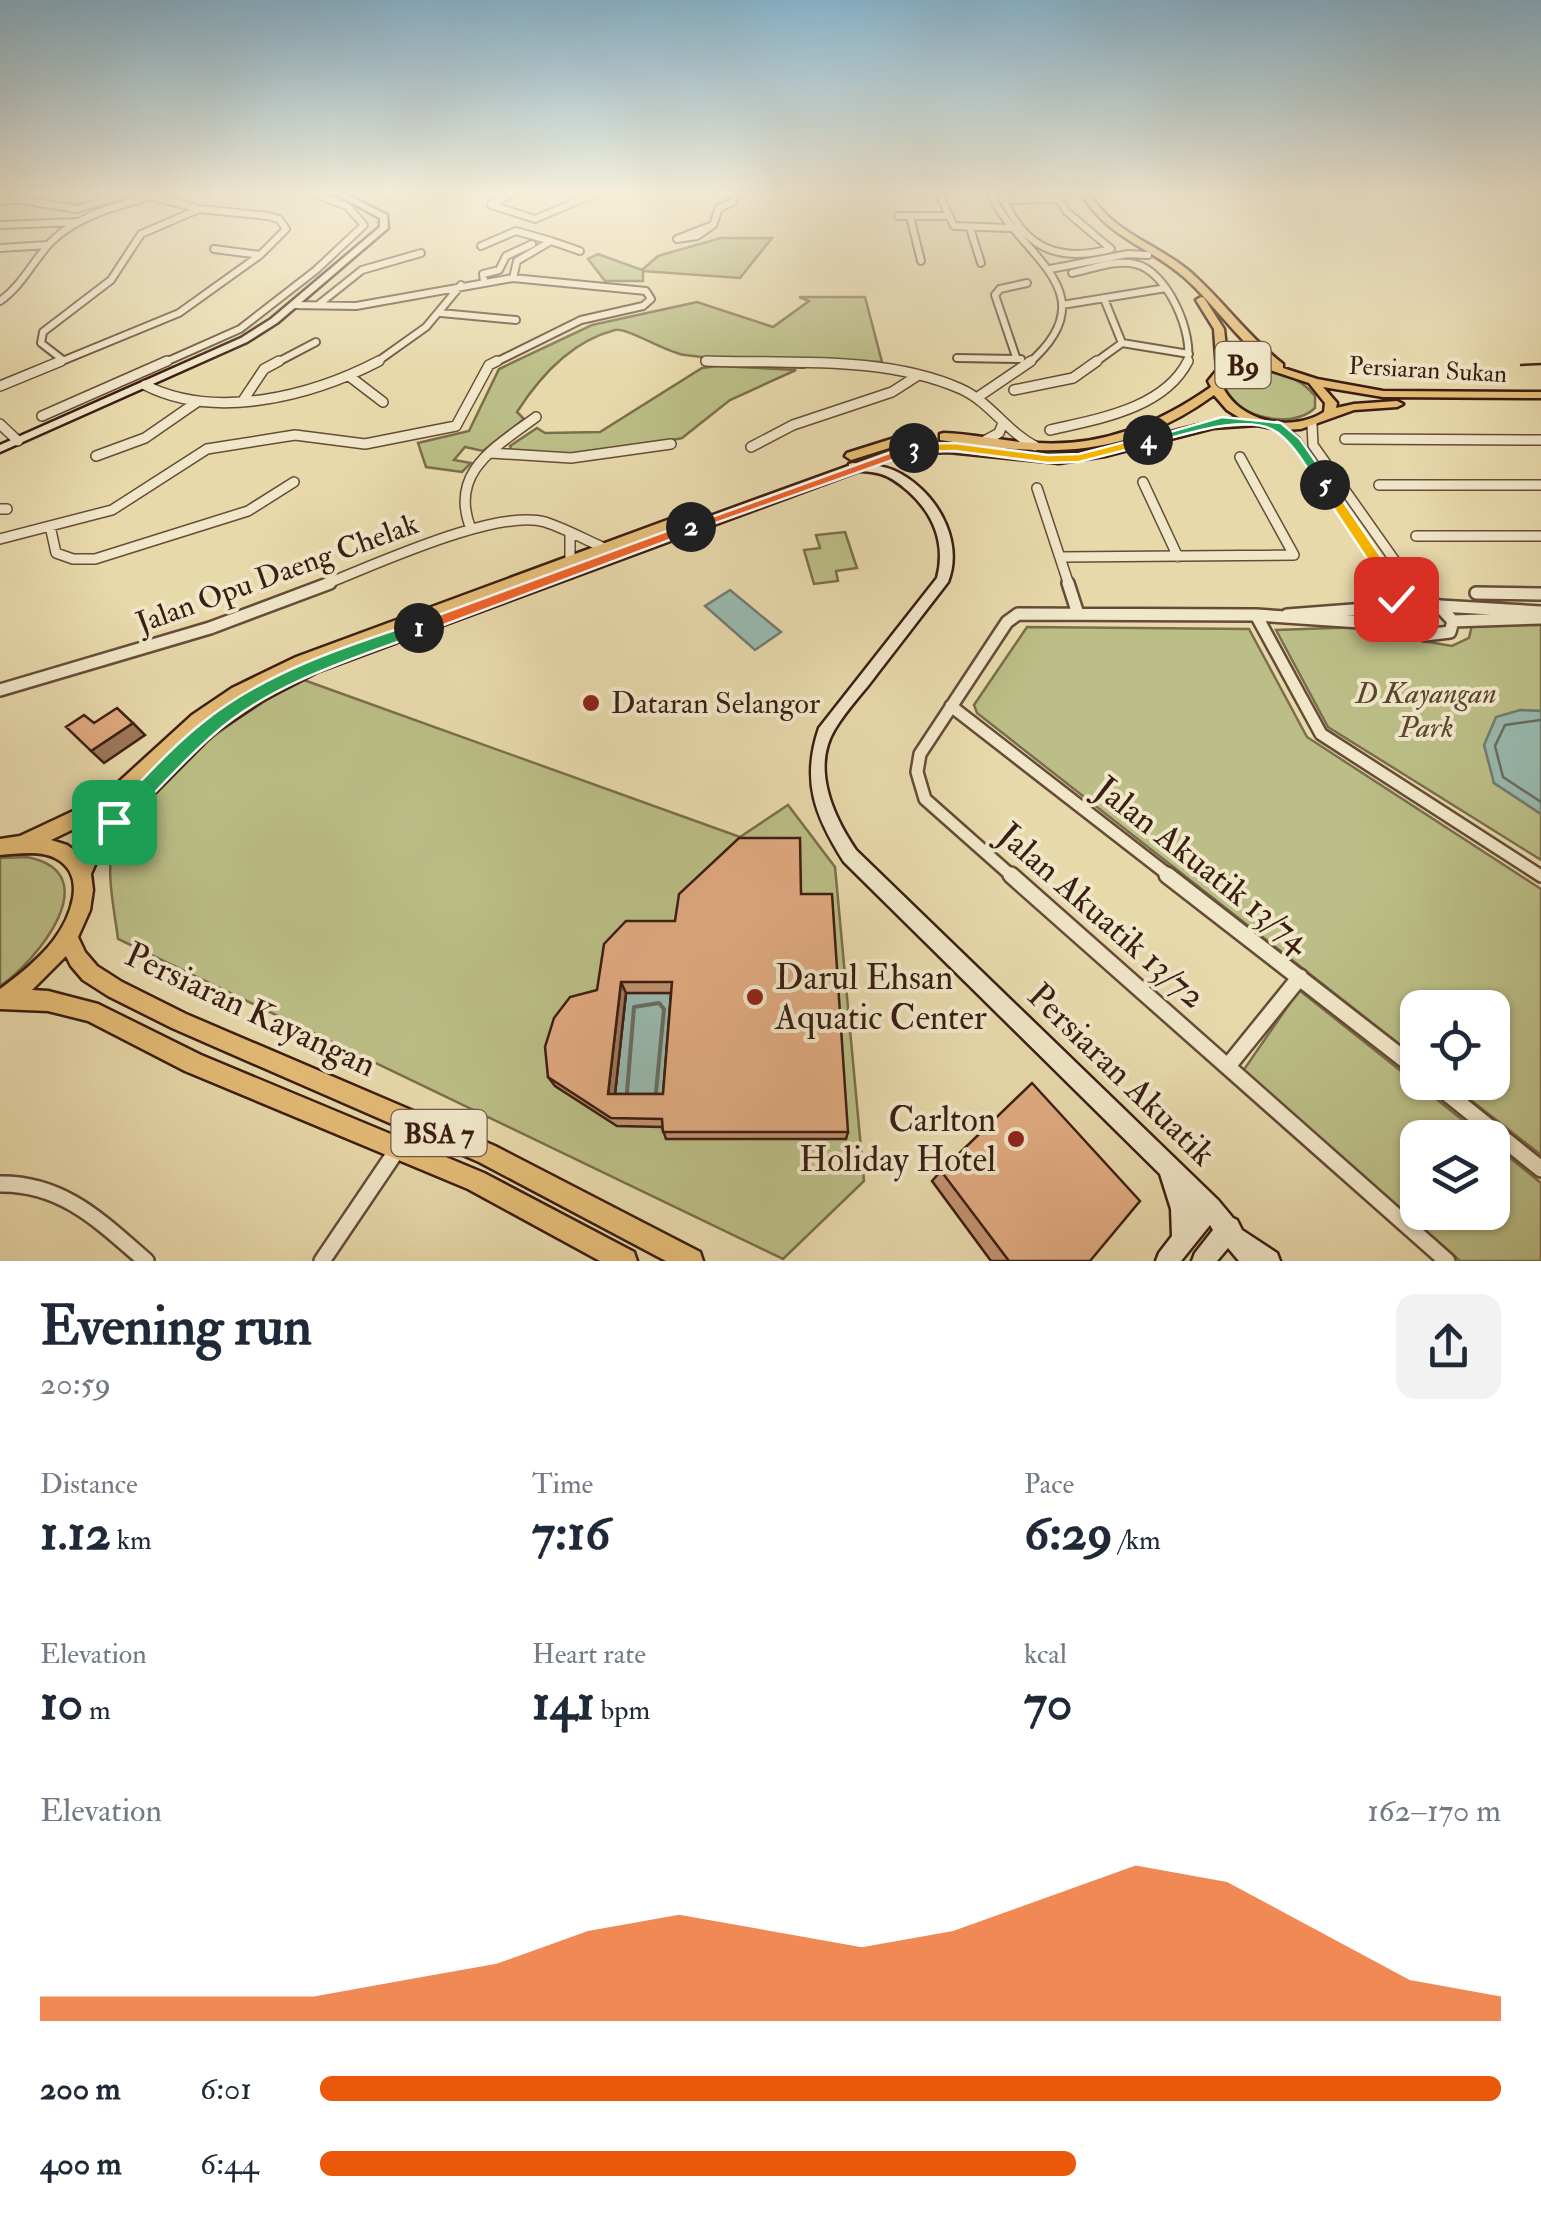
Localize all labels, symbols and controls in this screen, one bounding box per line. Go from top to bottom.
road number: B9 [1216,342,1270,388]
street label: Persiaran Sukan [1348,351,1508,390]
pin: 4 [1123,415,1173,465]
text: 4 [1140,422,1156,457]
pin: 3 [889,423,939,473]
text: 3 [909,430,919,465]
pin: 5 [1300,460,1350,510]
text: 5 [1319,467,1331,502]
pin: 2 [666,502,716,552]
street label: Jalan Opu Daeng Chelak [130,505,423,642]
text: 2 [684,509,698,544]
pin [1354,557,1439,642]
icon: check [1369,572,1424,627]
pin: 1 [394,603,444,653]
text: 1 [414,610,424,645]
park label: D Kayangan Park [1354,675,1497,746]
place label: Dataran Selangor [611,685,820,722]
marker: Dataran Selangor [580,692,602,714]
street label: Jalan Akuatik 13/74 [1085,766,1321,964]
pin [72,780,157,865]
icon: arrive [87,795,142,850]
street label: Jalan Akuatik 13/72 [988,813,1214,1018]
street label: Persiaran Kayangan [118,933,383,1087]
place label: Darul Ehsan Aquatic Center [774,956,987,1040]
street label: Persiaran Akuatik [1018,974,1225,1176]
marker: Darul Ehsan Aquatic Center [744,986,766,1008]
map controls [1400,990,1510,1230]
button: locate [1400,990,1510,1100]
place label: Carlton Holiday Hotel [799,1098,996,1182]
road number: BSA 7 [392,1110,486,1156]
button: layers [1400,1120,1510,1230]
marker: Carlton Holiday Hotel [1005,1128,1027,1150]
text: Evening run [40,1292,312,1361]
button: share [1396,1294,1501,1399]
text: 20:59 [40,1364,111,1404]
text: Distance [40,1467,138,1502]
text: Time [532,1467,593,1502]
text: Pace [1024,1467,1074,1502]
text: 1.12 [40,1502,111,1565]
text: 7:16 [532,1502,610,1565]
text: 6:29 [1024,1502,1113,1565]
text: km [111,1523,152,1558]
text: /km [1113,1523,1161,1558]
text: Elevation [40,1637,147,1672]
text: Heart rate [532,1637,646,1672]
text: kcal [1024,1637,1067,1672]
text: 10 [40,1672,83,1735]
text: 141 [532,1672,595,1735]
text: 70 [1024,1672,1072,1735]
text: m [83,1693,111,1728]
text: bpm [595,1693,650,1728]
text: Elevation [40,1791,162,1831]
text: 162–170 m [1367,1791,1501,1831]
text: 200 m [40,2069,121,2109]
text: 6:01 [200,2069,252,2109]
text: 400 m [40,2144,122,2184]
text: 6:44 [200,2144,259,2184]

